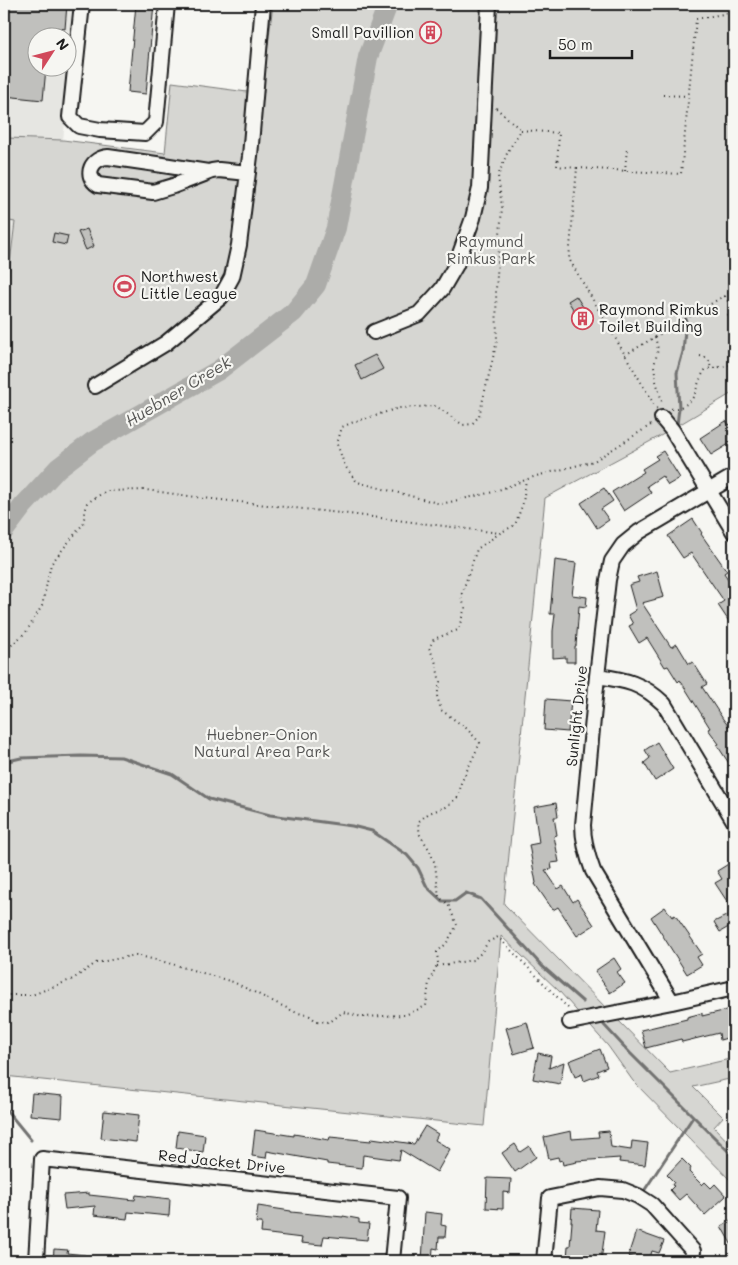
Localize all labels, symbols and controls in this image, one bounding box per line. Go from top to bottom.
building icon: Small Pavillion [418,21,442,45]
place label: Small Pavillion [312,22,414,42]
north arrow [28,28,78,78]
scale bar [550,28,633,60]
text: N [52,34,74,54]
text: 50 m [558,34,593,54]
park label: Raymund Rimkus Park [447,231,535,268]
place label: Northwest Little League [141,266,237,303]
sports icon: Northwest Little League [113,274,137,298]
place label: Raymond Rimkus Toilet Building [599,299,719,336]
building icon: Raymond Rimkus Toilet Building [571,307,595,331]
water label: Huebner Creek [121,350,235,430]
street label: Sunlight Drive [561,664,591,767]
park label: Huebner-Onion Natural Area Park [194,724,330,761]
street label: Red Jacket Drive [157,1144,287,1178]

